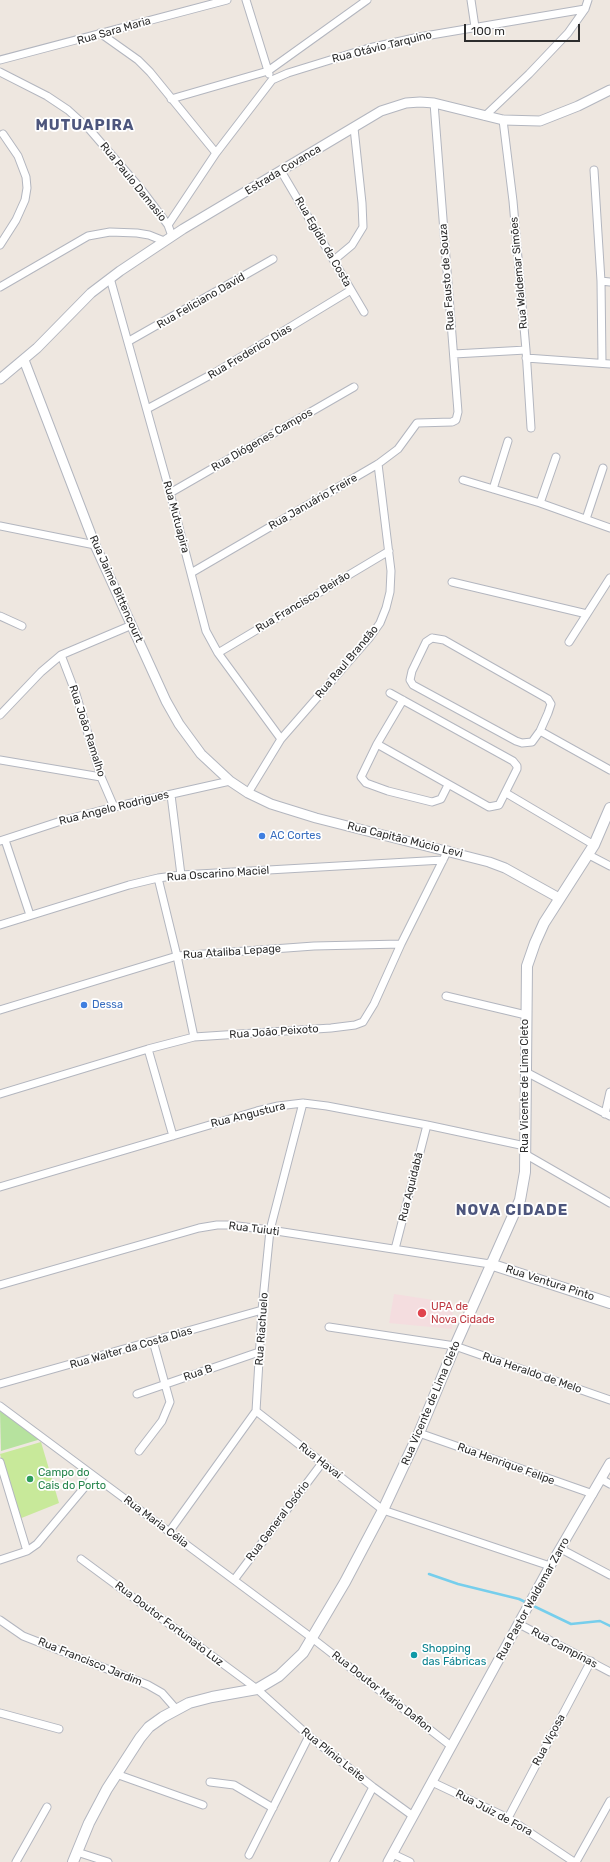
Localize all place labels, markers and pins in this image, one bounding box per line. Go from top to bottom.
place label: AC Cortes [270,829,321,843]
marker: AC Cortes [257,831,267,841]
place label: Dessa [92,998,123,1012]
marker: Dessa [79,1000,89,1010]
place label: UPA de Nova Cidade [431,1300,495,1326]
marker: UPA de Nova Cidade [416,1307,428,1319]
place label: Campo do Cais do Porto [38,1466,106,1492]
marker: Campo do Cais do Porto [25,1474,35,1484]
place label: Shopping das Fábricas [422,1642,486,1668]
marker: Shopping das Fábricas [409,1650,419,1660]

